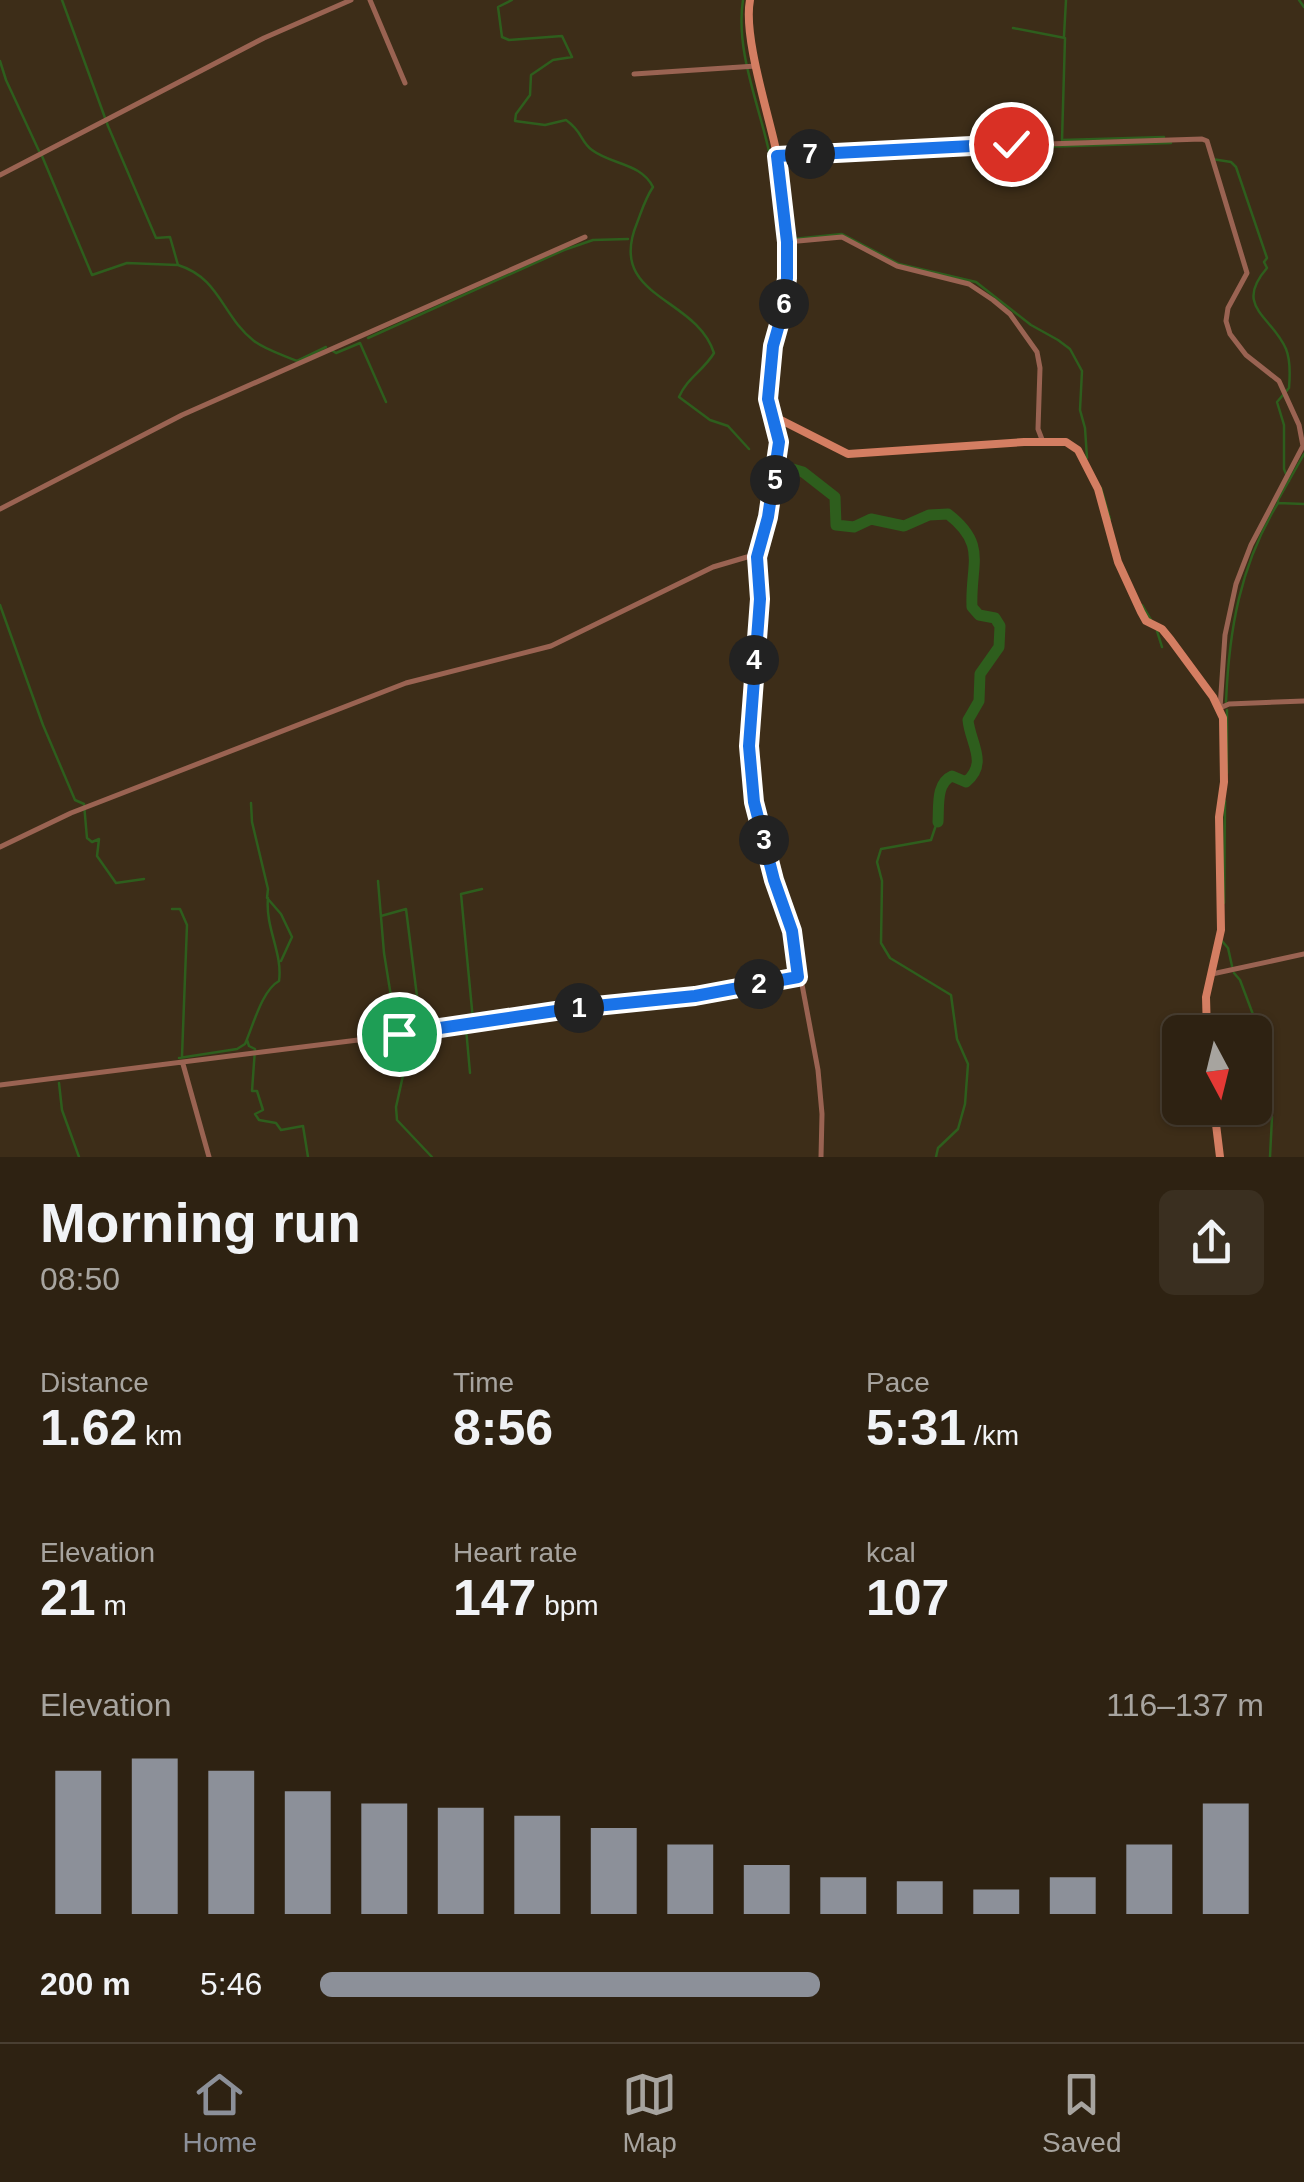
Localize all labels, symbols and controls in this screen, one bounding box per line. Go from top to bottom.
pin [969,102,1054,187]
icon: check [984,117,1039,172]
pin: 7 [785,129,835,179]
text: 7 [802,138,818,169]
pin: 6 [759,279,809,329]
text: 6 [776,288,792,319]
pin: 5 [750,455,800,505]
text: 5 [767,464,783,495]
pin: 4 [729,635,779,685]
text: 4 [746,644,762,675]
pin: 3 [739,815,789,865]
text: 3 [756,824,772,855]
pin: 2 [734,959,784,1009]
text: 2 [751,968,767,999]
pin: 1 [554,983,604,1033]
pin [357,992,442,1077]
text: 1 [571,992,587,1023]
icon: arrive [372,1007,427,1062]
north arrow [1162,1015,1272,1125]
map controls [1162,1015,1272,1125]
button: share [1159,1190,1264,1295]
text: Morning run [40,1192,361,1254]
text: 08:50 [40,1261,120,1297]
text: Distance [40,1367,149,1398]
text: Time [453,1367,514,1398]
text: Pace [866,1367,930,1398]
text: 1.62 [40,1400,137,1456]
text: 8:56 [453,1400,553,1456]
text: 5:31 [866,1400,966,1456]
text: km [137,1420,182,1451]
text: /km [966,1420,1019,1451]
text: Elevation [40,1537,155,1568]
text: Heart rate [453,1537,578,1568]
text: kcal [866,1537,916,1568]
text: 21 [40,1570,96,1626]
text: 147 [453,1570,536,1626]
text: 107 [866,1570,949,1626]
text: m [96,1590,127,1621]
text: bpm [536,1590,599,1621]
text: Elevation [40,1687,172,1723]
text: 116–137 m [1106,1687,1264,1723]
text: 200 m [40,1966,131,2002]
text: 5:46 [200,1966,262,2002]
tab: Home [182,2067,257,2159]
tab: Map [622,2067,677,2159]
tab: Saved [1042,2067,1121,2159]

